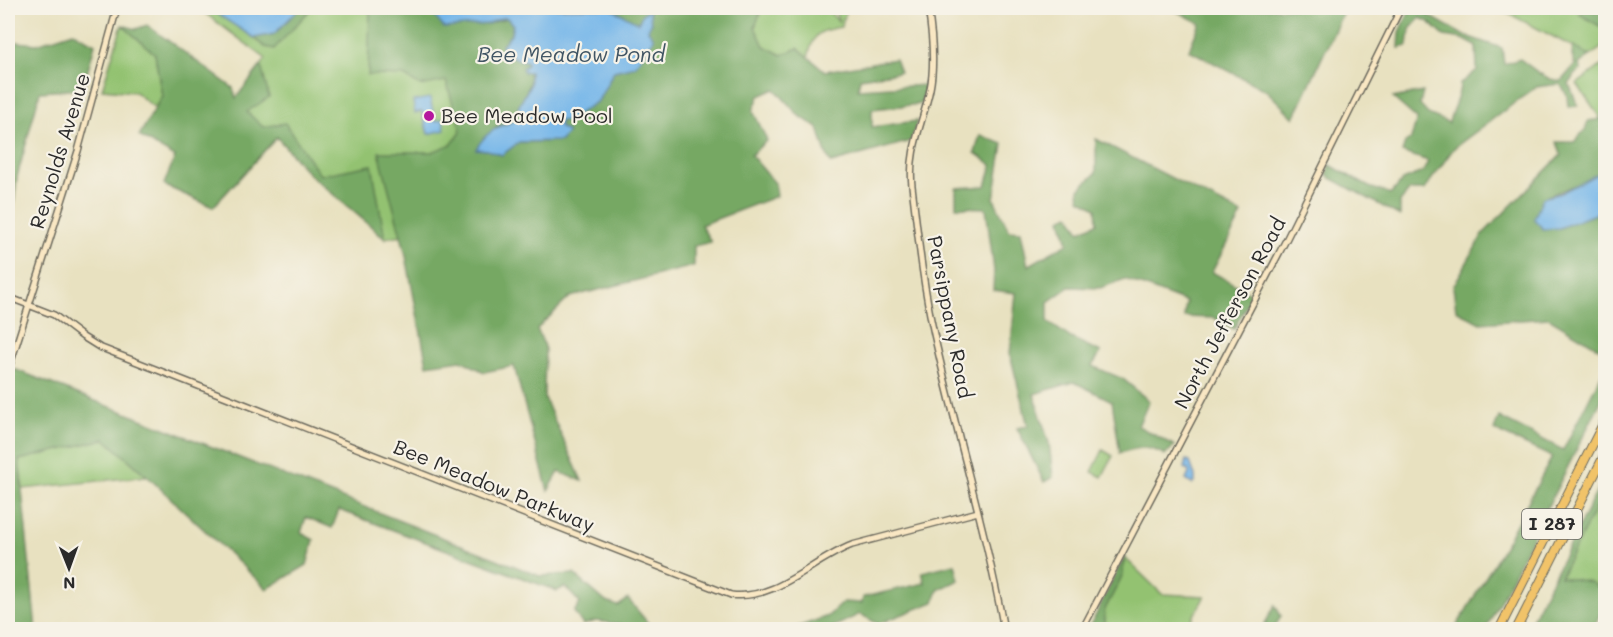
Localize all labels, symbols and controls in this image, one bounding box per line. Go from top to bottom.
water label: Bee Meadow Pond [477,40,666,67]
street label: Reynolds Avenue [23,70,95,232]
place label: Bee Meadow Pool [441,102,613,128]
marker: Bee Meadow Pool [422,109,436,123]
street label: North Jefferson Road [1168,212,1291,413]
street label: Parsippany Road [922,233,980,400]
street label: Bee Meadow Parkway [390,433,599,537]
road number: I 287 [1522,509,1582,539]
north arrow [39,538,99,598]
text: N [63,573,76,594]

